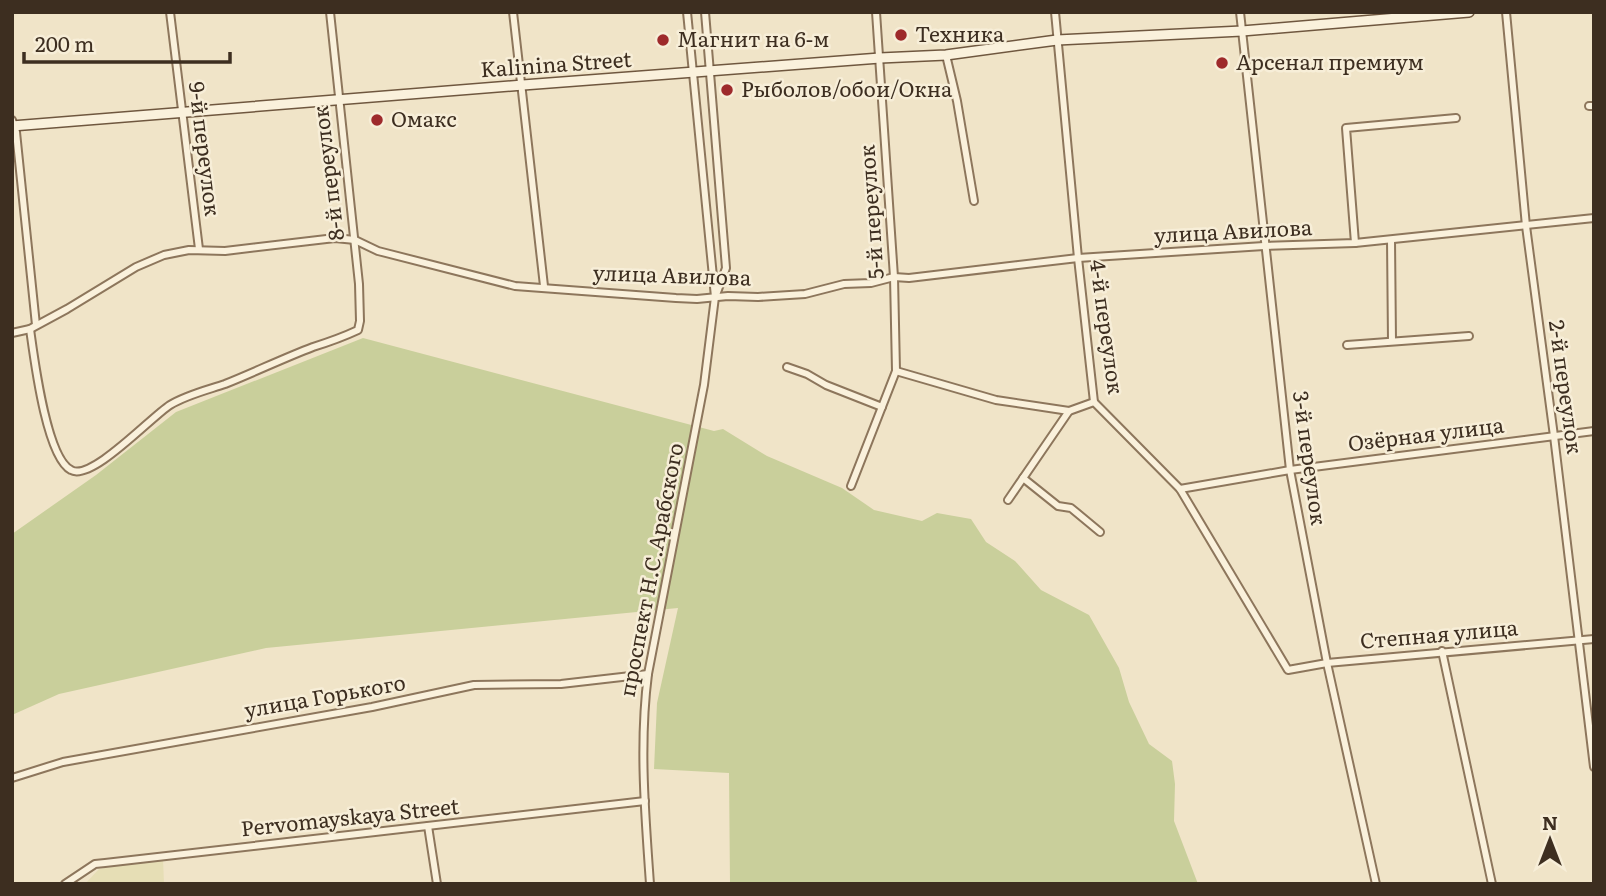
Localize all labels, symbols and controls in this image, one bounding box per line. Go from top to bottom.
place label: Техника [915,17,1005,48]
scale bar [24,21,231,65]
place label: Магнит на 6-м [677,22,829,53]
text: 200 m [35,27,95,58]
marker: Техника [893,27,909,43]
marker: Магнит на 6-м [655,32,671,48]
street label: Kalinina Street [479,42,633,83]
place label: Арсенал премиум [1236,45,1424,76]
marker: Арсенал премиум [1214,55,1230,71]
place label: Рыболов/обои/Окна [741,72,953,103]
street label: 9-й переулок [183,80,230,218]
marker: Рыболов/обои/Окна [719,82,735,98]
place label: Омакс [391,102,457,133]
street label: 8-й переулок [303,104,350,243]
marker: Омакс [369,112,385,128]
street label: 5-й переулок [849,143,890,280]
street label: улица Авилова [1153,210,1313,249]
street label: улица Авилова [592,255,752,292]
street label: 4-й переулок [1084,257,1133,397]
street label: 2-й переулок [1543,318,1592,456]
street label: 3-й переулок [1287,388,1336,527]
street label: Озёрная улица [1346,407,1506,457]
street label: проспект Н.С.Арабского [610,440,689,699]
street label: Степная улица [1359,610,1520,655]
street label: улица Горького [241,665,408,724]
street label: Pervomayskaya Street [239,789,461,842]
north arrow [1515,805,1585,875]
text: N [1542,808,1558,836]

